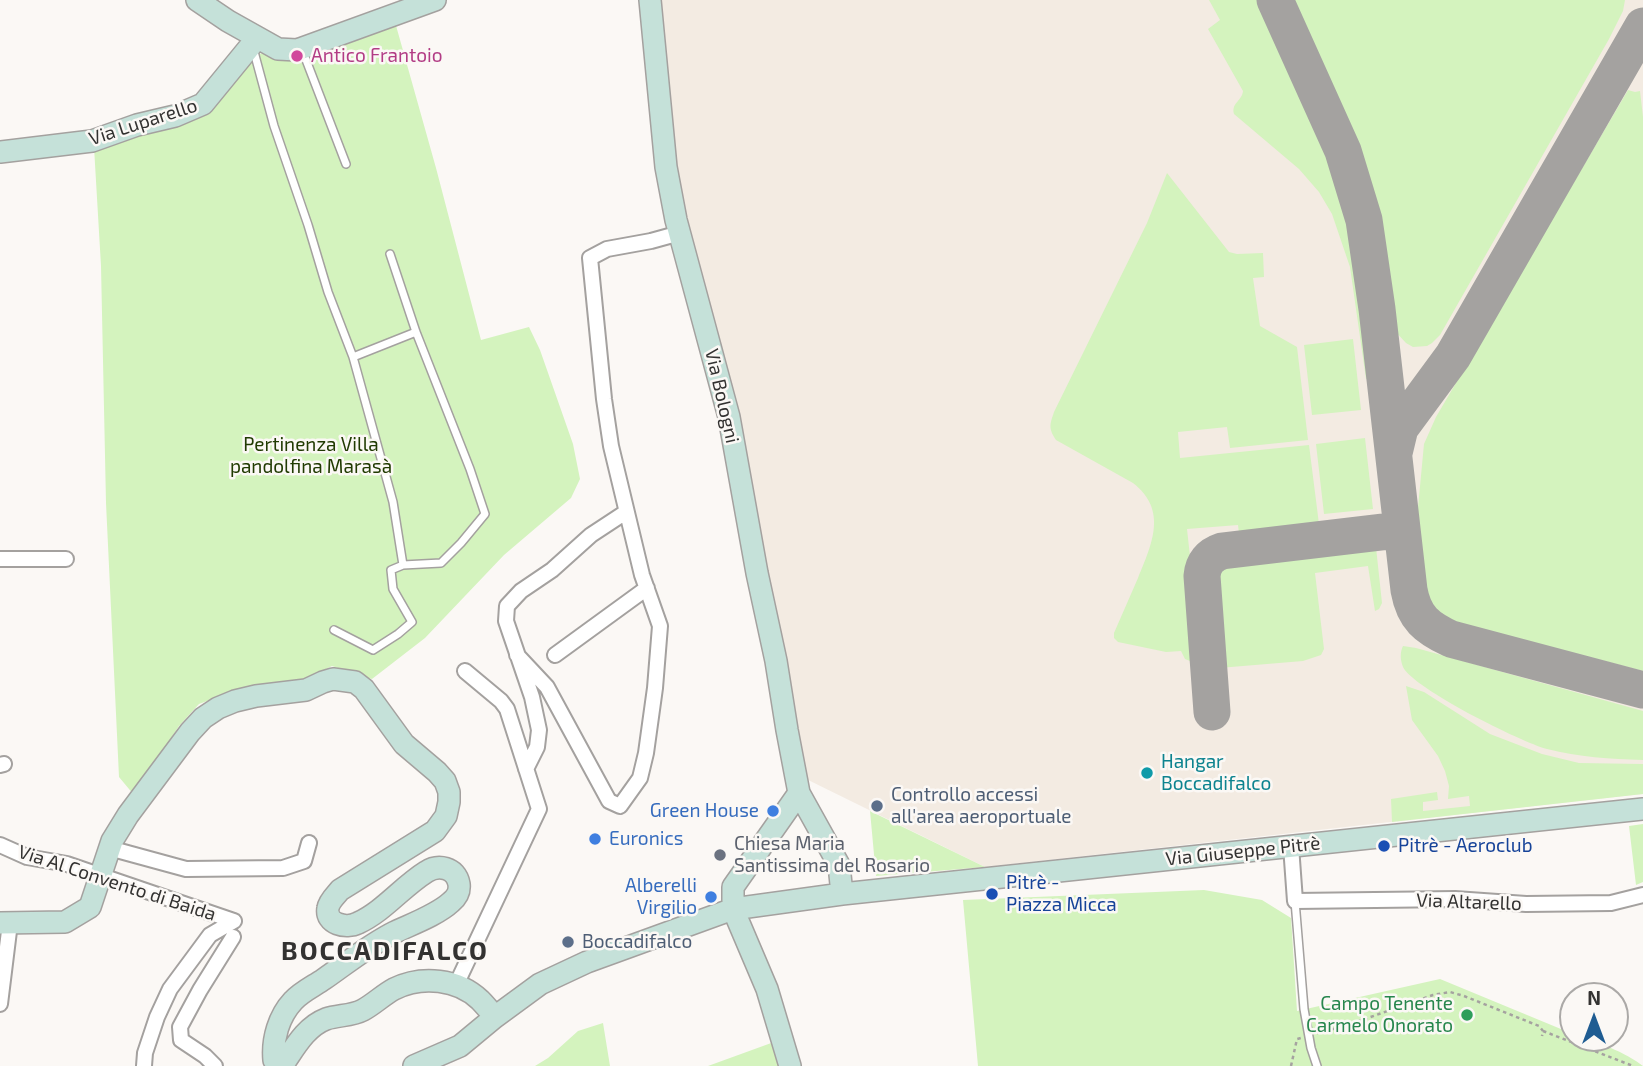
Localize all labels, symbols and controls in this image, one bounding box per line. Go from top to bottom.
place label: Antico Frantoio [311,45,443,67]
marker: Antico Frantoio [289,48,305,64]
street label: Via Luparello [86,94,200,150]
street label: Via Bologni [700,347,744,445]
park label: Pertinenza Villa pandolfina Marasà [230,434,392,478]
place label: Hangar Boccadifalco [1161,751,1271,795]
marker: Hangar Boccadifalco [1139,765,1155,781]
place label: Controllo accessi all'area aeroportuale [891,784,1072,828]
marker: Controllo accessi all'area aeroportuale [869,798,885,814]
place label: Green House [650,800,759,822]
marker: Green House [765,803,781,819]
place label: Euronics [609,828,683,850]
marker: Euronics [587,831,603,847]
street label: Via Giuseppe Pitrè [1164,832,1322,870]
place label: Chiesa Maria Santissima del Rosario [734,833,930,877]
place label: Pitrè - Aeroclub [1398,835,1533,857]
marker: Pitrè - Aeroclub [1376,838,1392,854]
street label: Via Al Convento di Baida [15,840,219,926]
marker: Chiesa Maria Santissima del Rosario [712,847,728,863]
place label: Pitrè - Piazza Micca [1006,872,1117,916]
place label: Alberelli Virgilio [625,875,697,919]
marker: Pitrè - Piazza Micca [984,886,1000,902]
marker: Alberelli Virgilio [703,889,719,905]
street label: Via Altarello [1416,889,1522,915]
place label: Boccadifalco [582,931,692,953]
marker: Boccadifalco [560,934,576,950]
district label: BOCCADIFALCO [282,935,488,967]
north arrow [1559,982,1629,1052]
text: N [1587,986,1601,1009]
place label: Campo Tenente Carmelo Onorato [1306,993,1453,1037]
marker: Campo Tenente Carmelo Onorato [1459,1007,1475,1023]

